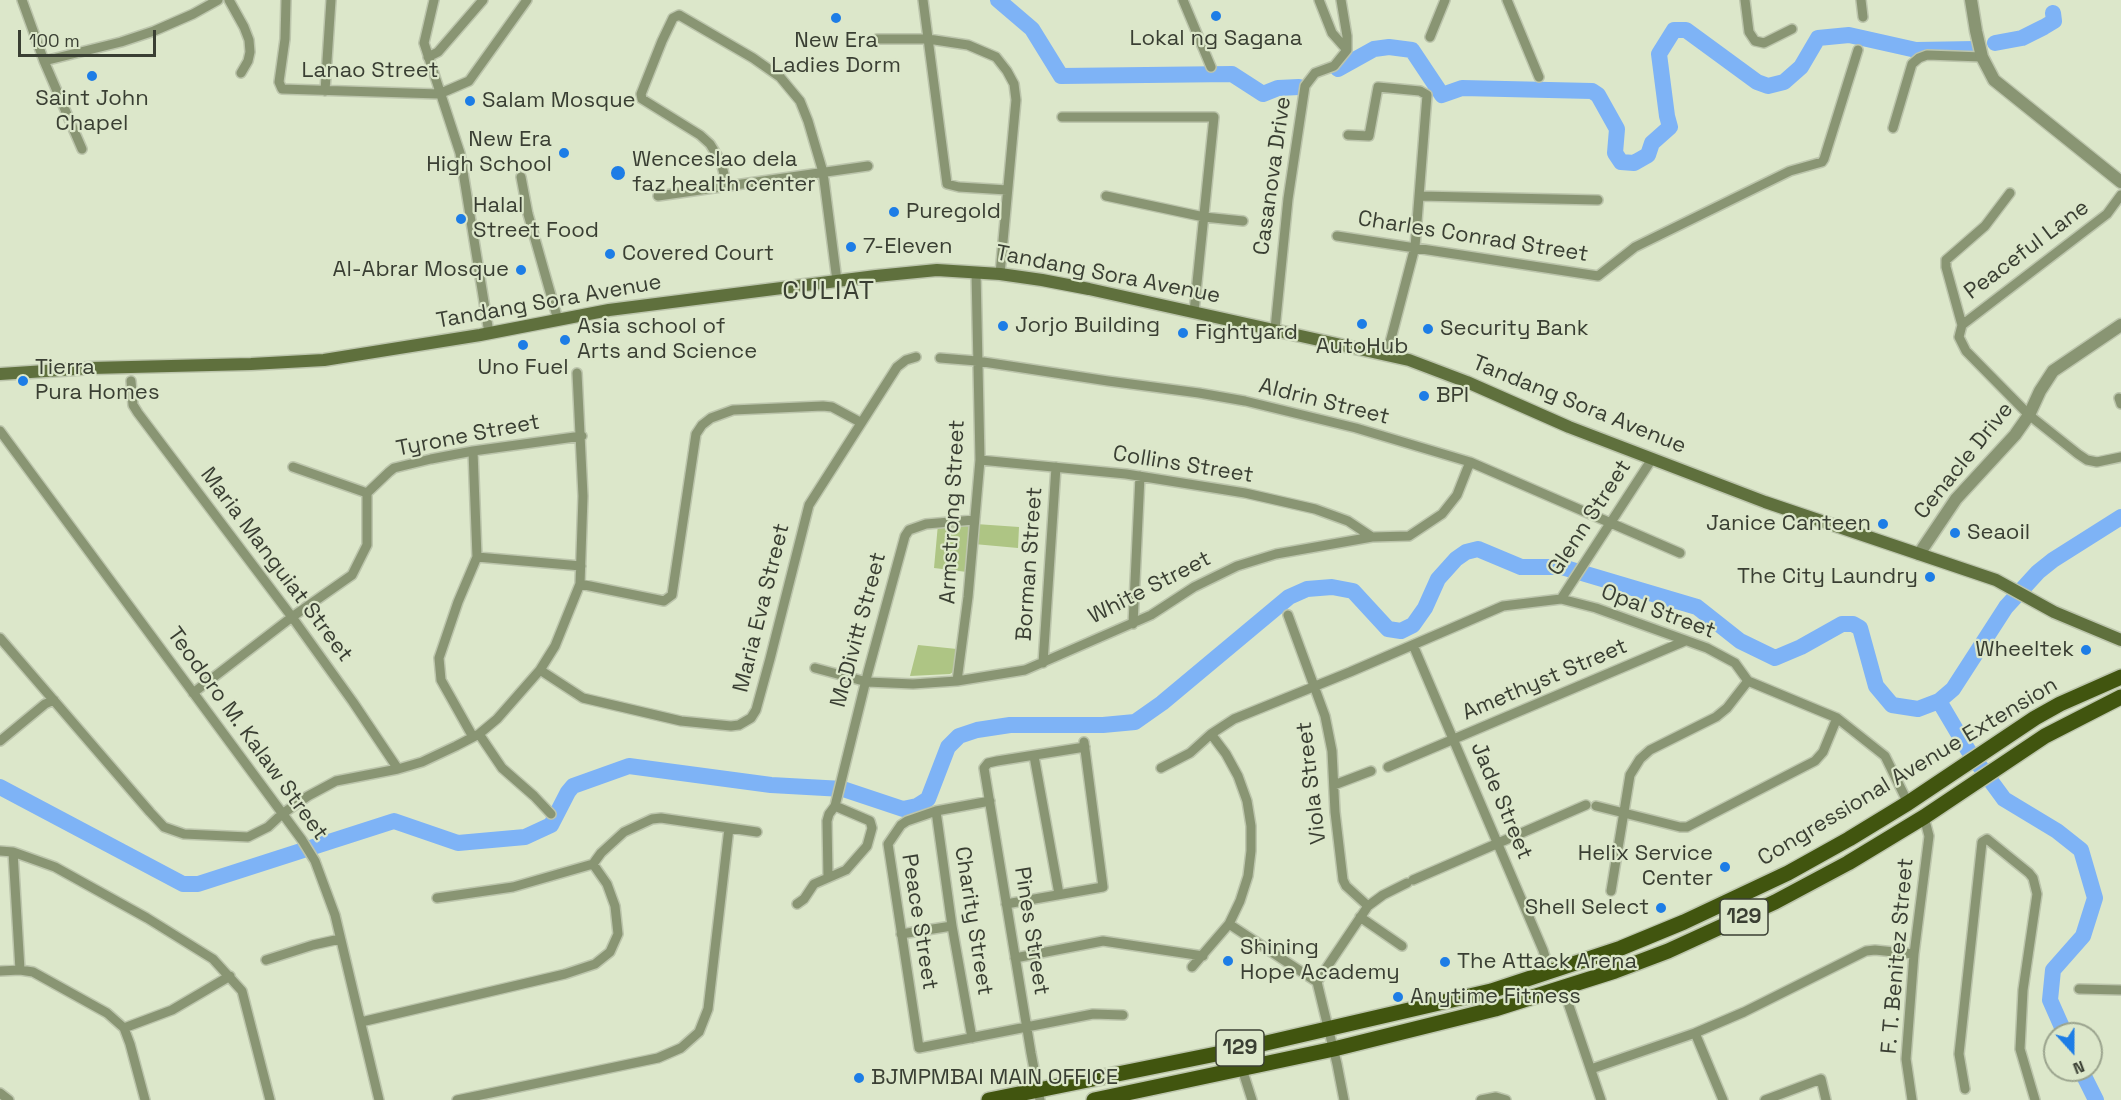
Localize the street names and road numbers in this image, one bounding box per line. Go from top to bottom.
street label: Lanao Street [302,58,438,84]
street label: Casanova Drive [1249,95,1297,257]
street label: Peaceful Lane [1959,195,2095,305]
street label: Charles Conrad Street [1356,206,1590,268]
street label: Tandang Sora Avenue [993,240,1223,310]
street label: Tandang Sora Avenue [434,269,664,335]
street label: Tandang Sora Avenue [1468,350,1690,460]
street label: Aldrin Street [1256,373,1392,431]
street label: Cenacle Drive [1909,397,2019,525]
street label: Tyrone Street [394,409,542,463]
street label: Armstrong Street [935,419,971,605]
street label: Collins Street [1111,441,1255,489]
street label: Glenn Street [1543,455,1637,581]
street label: Maria Manguiat Street [194,463,358,667]
street label: Borman Street [1011,486,1049,642]
street label: Maria Eva Street [728,521,796,695]
street label: White Street [1084,546,1216,630]
street label: McDivitt Street [826,550,892,710]
street label: Opal Street [1597,579,1719,645]
street label: Teodoro M. Kalaw Street [161,622,333,846]
street label: Amethyst Street [1459,633,1631,727]
street label: Congressional Avenue Extension [1753,672,2063,872]
street label: Viola Street [1291,720,1333,846]
street label: Jade Street [1464,738,1538,864]
street label: Charity Street [948,845,998,997]
street label: Peace Street [895,852,943,992]
street label: F. T. Benitez Street [1876,857,1920,1055]
street label: Pines Street [1008,865,1054,997]
road number: 129 [1720,899,1768,935]
road number: 129 [1216,1030,1264,1066]

